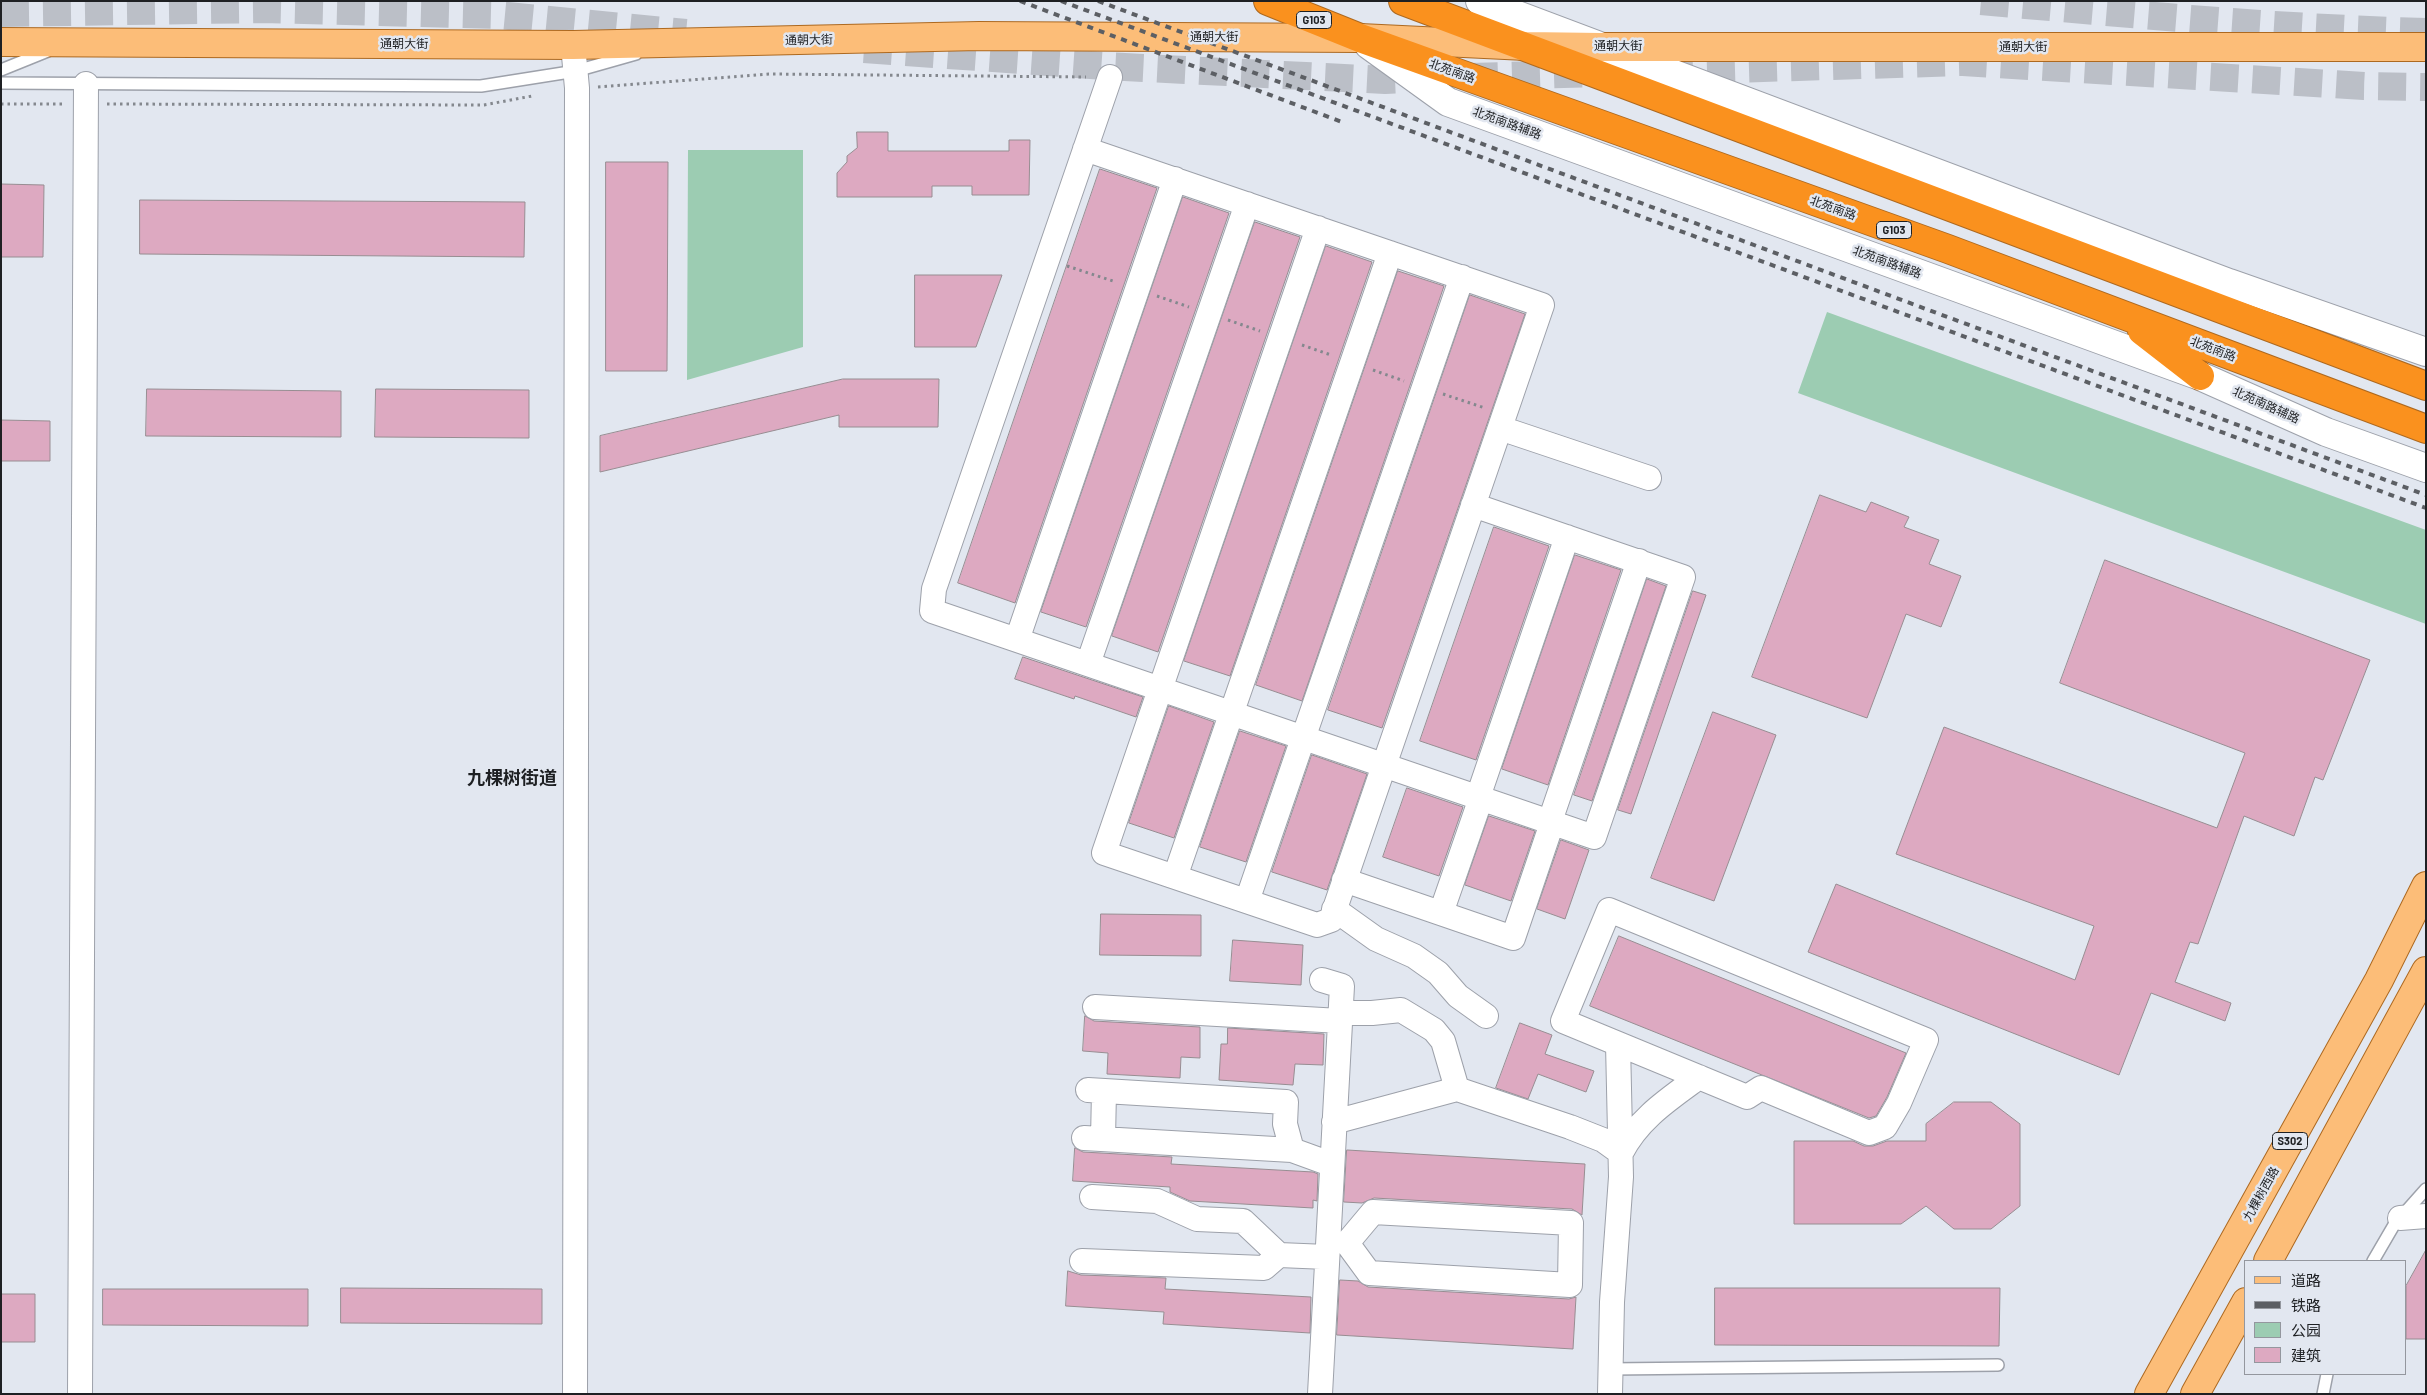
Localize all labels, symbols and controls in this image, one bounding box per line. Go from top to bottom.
road number: G103 [1296,12,1332,28]
street label: 通朝大街 [1190,30,1238,44]
street label: 通朝大街 [785,32,833,48]
street label: 通朝大街 [380,37,428,51]
street label: 通朝大街 [1594,39,1642,53]
street label: 通朝大街 [1999,40,2047,54]
street label: 北苑南路 [1427,56,1477,86]
street label: 北苑南路辅路 [1471,104,1543,142]
street label: 北苑南路 [1808,193,1858,223]
road number: G103 [1876,222,1912,238]
street label: 北苑南路辅路 [1851,243,1923,281]
street label: 北苑南路 [2188,334,2238,364]
street label: 北苑南路辅路 [2230,384,2302,426]
district label: 九棵树街道 [467,767,557,789]
road number: S302 [2272,1132,2308,1150]
street label: 九棵树西路 [2240,1164,2282,1224]
legend [2244,1260,2407,1375]
text: 道路 [2291,1271,2321,1289]
text: 铁路 [2291,1296,2321,1314]
text: 公园 [2291,1321,2321,1339]
text: 建筑 [2291,1346,2321,1364]

